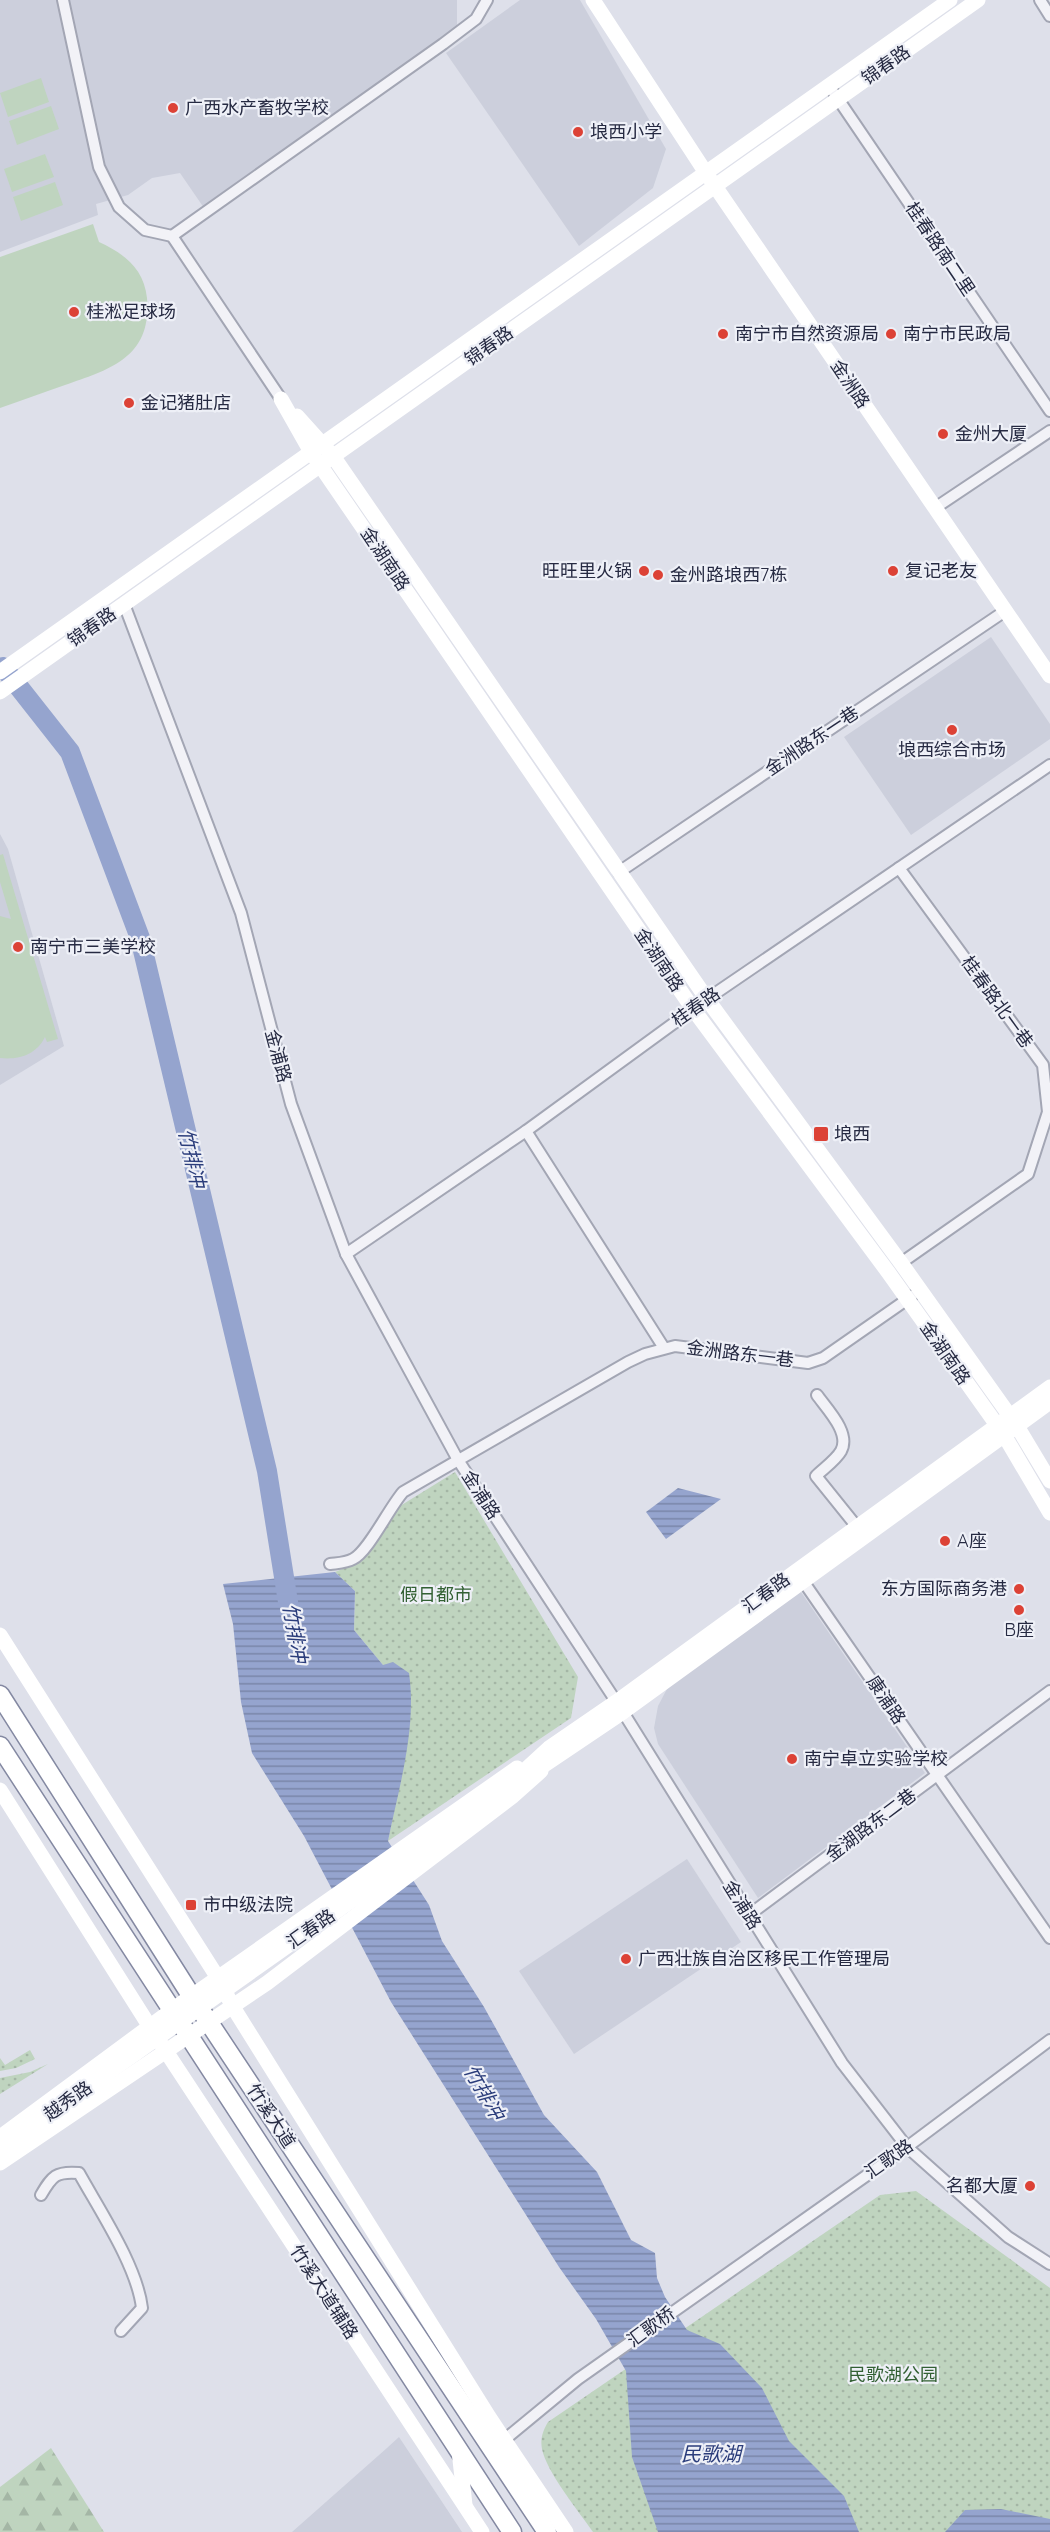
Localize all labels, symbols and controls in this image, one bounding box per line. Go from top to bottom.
street label: 锦春路 [857,40,914,89]
place label: 广西水产畜牧学校 [185,96,329,119]
marker: 广西水产畜牧学校 [166,101,180,115]
place label: 埌西小学 [590,120,662,143]
marker: 埌西小学 [571,125,585,139]
street label: 桂春路南二里 [901,198,980,300]
place label: 桂淞足球场 [86,300,176,323]
marker: 桂淞足球场 [67,305,81,319]
street label: 锦春路 [460,321,517,370]
place label: 南宁市自然资源局 [735,322,879,345]
place label: 南宁市民政局 [903,322,1011,345]
marker: 南宁市自然资源局 [716,327,730,341]
marker: 南宁市民政局 [884,327,898,341]
street label: 金洲路 [826,355,875,413]
place label: 金记猪肚店 [141,391,231,414]
marker: 金记猪肚店 [122,396,136,410]
place label: 金州大厦 [955,422,1027,445]
marker: 金州大厦 [936,427,950,441]
street label: 金湖南路 [356,522,415,595]
place label: 旺旺里火锅 [542,559,632,582]
place label: 复记老友 [905,559,977,582]
place label: 金州路埌西7栋 [670,563,787,586]
marker: 旺旺里火锅 [637,564,651,578]
marker: 复记老友 [886,564,900,578]
marker: 金州路埌西7栋 [651,568,665,582]
street label: 锦春路 [63,602,120,651]
street label: 金洲路东一巷 [761,701,863,780]
marker: 埌西综合市场 [945,723,959,737]
place label: 埌西综合市场 [898,738,1006,761]
street label: 金湖南路 [630,923,689,996]
place label: 南宁市三美学校 [30,935,156,958]
marker: 南宁市三美学校 [11,940,25,954]
street label: 桂春路北一巷 [956,951,1038,1052]
street label: 桂春路 [667,982,724,1031]
street label: 金浦路 [260,1027,297,1085]
place label: 埌西 [834,1122,870,1145]
marker: 埌西 [812,1125,830,1143]
water label: 竹排冲 [174,1126,212,1192]
street label: 金湖南路 [915,1317,975,1389]
street label: 金洲路东一巷 [685,1336,795,1371]
street label: 金浦路 [457,1466,506,1524]
place label: A座 [957,1529,987,1552]
marker: A座 [938,1534,952,1548]
street label: 汇春路 [737,1567,794,1618]
place label: 东方国际商务港 [881,1577,1007,1600]
marker: 东方国际商务港 [1012,1582,1026,1596]
park label: 假日都市 [400,1583,472,1606]
water label: 竹排冲 [278,1601,313,1667]
marker: B座 [1012,1603,1026,1617]
place label: B座 [1004,1618,1034,1641]
street label: 康浦路 [862,1671,911,1729]
place label: 南宁卓立实验学校 [804,1747,948,1770]
marker: 南宁卓立实验学校 [785,1752,799,1766]
street label: 金湖路东二巷 [821,1783,921,1866]
street label: 金浦路 [718,1876,766,1934]
place label: 市中级法院 [203,1893,293,1916]
marker: 市中级法院 [184,1898,198,1912]
street label: 汇春路 [282,1904,339,1953]
place label: 广西壮族自治区移民工作管理局 [638,1947,890,1970]
marker: 广西壮族自治区移民工作管理局 [619,1952,633,1966]
water label: 竹排冲 [459,2060,511,2126]
street label: 越秀路 [39,2076,96,2125]
street label: 竹溪大道 [242,2079,301,2152]
street label: 汇歌路 [860,2134,917,2183]
place label: 名都大厦 [946,2174,1018,2197]
marker: 名都大厦 [1023,2179,1037,2193]
street label: 竹溪大道辅路 [285,2240,363,2343]
street label: 汇歌桥 [622,2301,679,2352]
park label: 民歌湖公园 [848,2363,938,2386]
water label: 民歌湖 [681,2441,744,2466]

